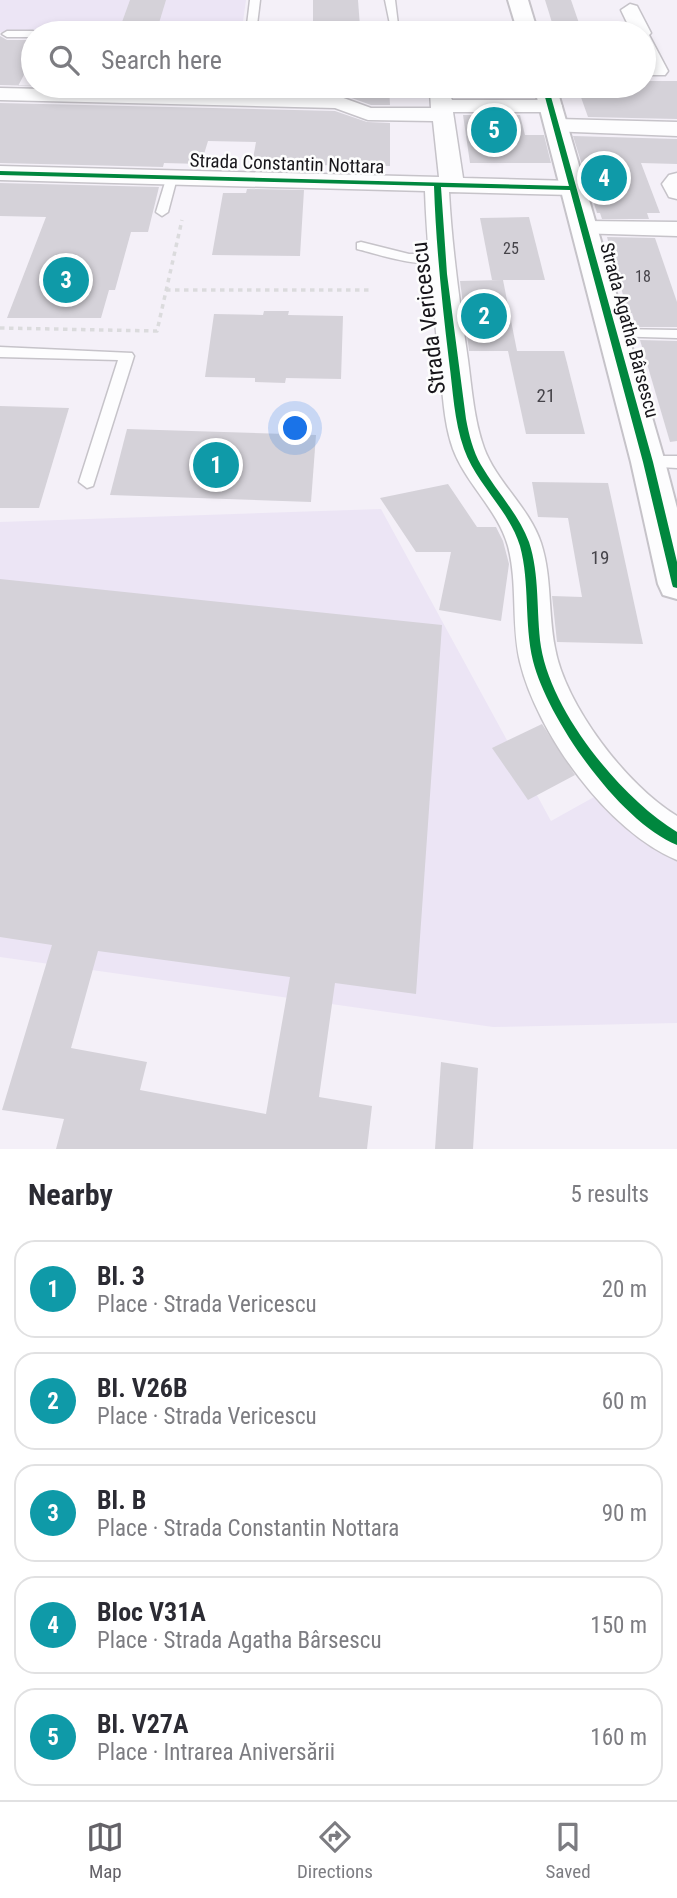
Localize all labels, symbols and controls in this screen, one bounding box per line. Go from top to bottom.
search box [21,21,656,98]
icon: search [45,41,83,79]
text: Search here [101,45,222,75]
pin: 5 [471,104,517,156]
street label: Strada Constantin Nottara [189,149,385,178]
pin: 4 [581,152,627,204]
house number: 25 [503,239,519,258]
street label: Strada Vericescu [406,240,451,396]
street label: Strada Agatha Bârsescu [595,240,664,420]
pin: 3 [43,254,89,306]
house number: 18 [635,267,651,286]
pin: 2 [461,290,507,342]
house number: 21 [537,384,555,407]
your location [278,411,312,445]
pin: 1 [193,439,239,491]
house number: 19 [591,546,609,569]
text: Nearby [28,1177,113,1212]
text: 5 results [571,1181,649,1208]
text: Bl. 3 [97,1261,145,1291]
text: 1 [47,1276,59,1303]
text: 20 m [602,1276,647,1303]
text: Place · Strada Vericescu [97,1291,317,1318]
text: Bl. V26B [97,1373,188,1403]
text: 2 [47,1388,59,1415]
text: 60 m [602,1388,647,1415]
text: Place · Strada Vericescu [97,1403,317,1430]
text: Bl. B [97,1485,146,1515]
text: 3 [47,1500,59,1527]
text: 90 m [602,1500,647,1527]
text: Place · Strada Constantin Nottara [97,1515,399,1542]
text: Bloc V31A [97,1597,206,1627]
text: 4 [47,1612,59,1639]
text: 150 m [590,1612,647,1639]
text: Place · Strada Agatha Bârsescu [97,1627,382,1654]
text: Bl. V27A [97,1709,189,1739]
text: 5 [47,1724,59,1751]
text: 160 m [590,1724,647,1751]
text: Place · Intrarea Aniversării [97,1739,335,1766]
tab: Map [86,1818,124,1883]
tab: Directions [297,1818,373,1883]
tab: Saved [545,1818,591,1883]

